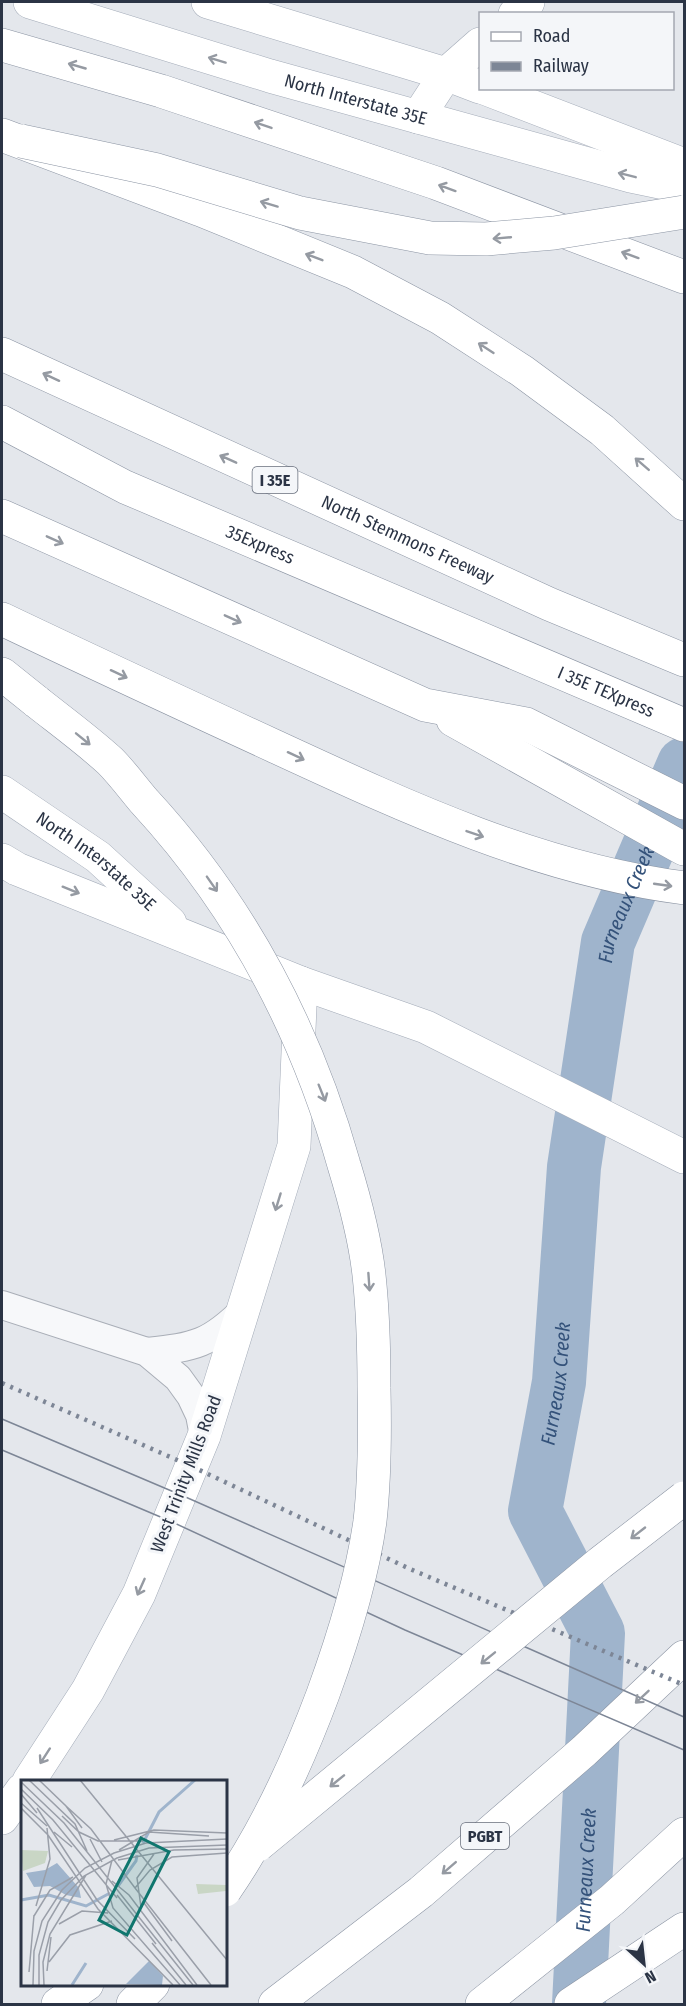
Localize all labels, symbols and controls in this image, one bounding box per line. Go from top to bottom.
legend [479,12,674,90]
text: Road [533,25,570,47]
one-way arrow [208,54,227,65]
text: Railway [533,55,589,77]
one-way arrow [68,60,87,72]
street label: North Interstate 35E [282,69,429,130]
one-way arrow [254,119,273,130]
one-way arrow [618,169,637,180]
one-way arrow [438,181,457,192]
one-way arrow [260,197,279,208]
one-way arrow [493,233,512,244]
one-way arrow [622,248,640,259]
one-way arrow [305,250,324,261]
one-way arrow [478,341,495,353]
one-way arrow [42,371,60,383]
one-way arrow [219,452,237,463]
one-way arrow [634,458,650,471]
road number: I 35E [252,467,298,493]
street label: North Stemmons Freeway [318,490,497,588]
street label: 35Express [223,520,298,569]
one-way arrow [45,535,64,546]
one-way arrow [224,614,242,625]
street label: I 35E TEXpress [554,662,658,722]
one-way arrow [110,669,128,681]
one-way arrow [75,732,90,746]
one-way arrow [286,751,304,763]
street label: North Interstate 35E [32,807,160,915]
one-way arrow [465,829,484,840]
water label: Furneaux Creek [593,842,660,965]
one-way arrow [206,876,218,892]
one-way arrow [652,880,672,891]
one-way arrow [61,885,80,896]
one-way arrow [317,1083,328,1102]
one-way arrow [272,1192,283,1211]
one-way arrow [364,1271,375,1291]
water label: Furneaux Creek [535,1321,575,1447]
street label: West Trinity Mills Road [146,1392,226,1556]
one-way arrow [630,1527,646,1540]
one-way arrow [135,1578,147,1596]
one-way arrow [480,1651,496,1664]
one-way arrow [634,1690,649,1704]
one-way arrow [39,1748,51,1764]
one-way arrow [329,1775,345,1788]
inset map [21,1780,226,1985]
water label: Furneaux Creek [571,1807,601,1933]
road number: PGBT [461,1823,509,1849]
one-way arrow [441,1861,456,1875]
north arrow [614,1934,674,1994]
text: N [642,1966,659,1988]

